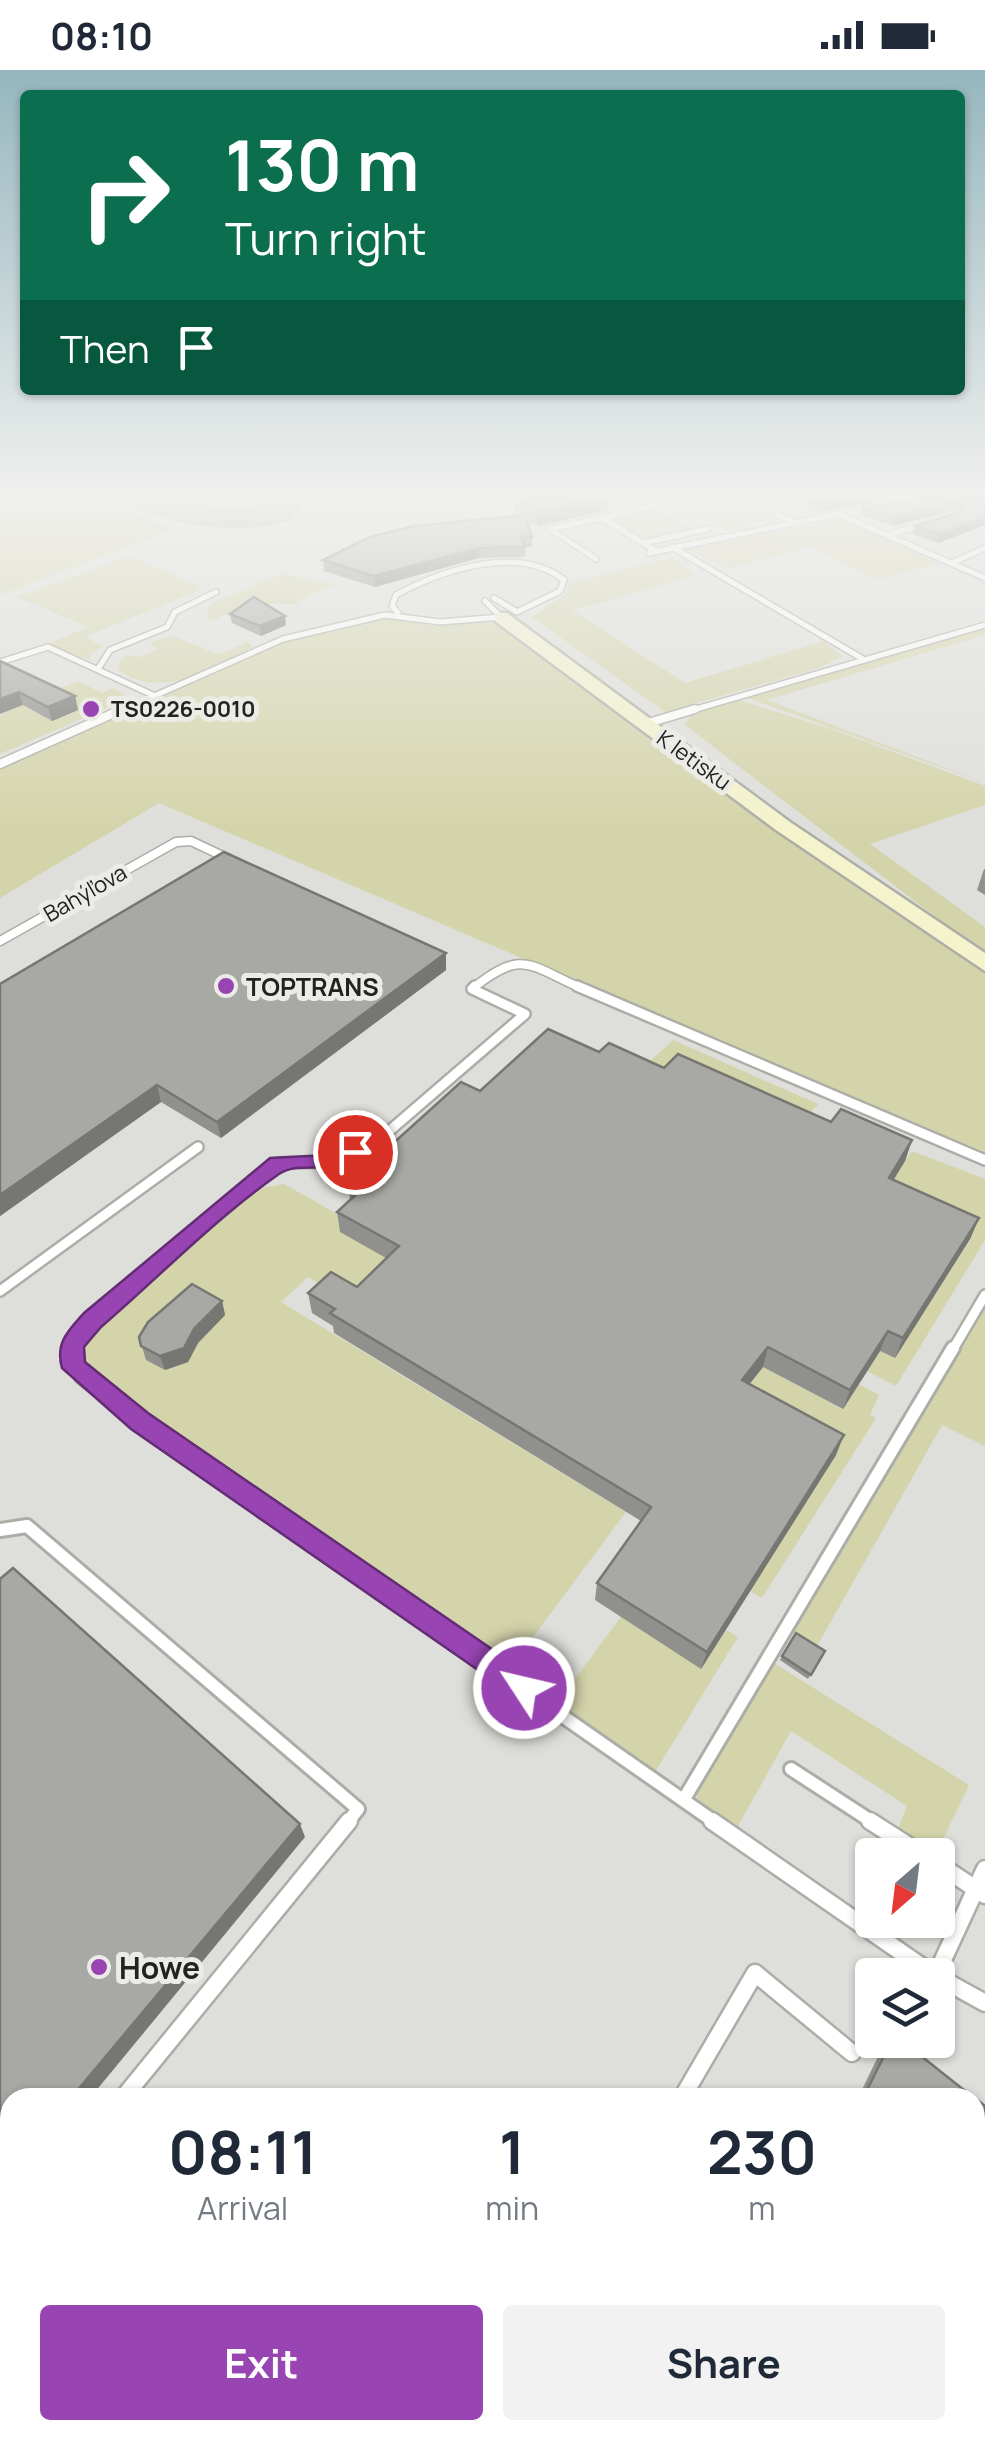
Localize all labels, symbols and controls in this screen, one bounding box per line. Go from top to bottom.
text: 08:10 [50,9,153,61]
text: 130 m [225,116,419,212]
icon: right [60,130,190,260]
text: Turn right [225,207,426,269]
icon: arrive [169,320,224,375]
text: Then [60,322,149,374]
place label: TS0226-0010 [111,694,255,724]
marker: TS0226-0010 [80,698,102,720]
street label: K letisku [651,723,737,797]
street label: Bahýľova [38,857,132,929]
place label: TOPTRANS [246,969,379,1004]
marker: TOPTRANS [215,975,237,997]
pin [313,1110,398,1195]
icon: arrive [328,1125,383,1180]
position arrow [472,1636,576,1740]
north arrow [855,1838,955,1938]
map controls [855,1838,955,2058]
place label: Howe [119,1947,200,1988]
marker: Howe [88,1956,110,1978]
button: layers [855,1958,955,2058]
text: 08:11 [168,2110,317,2192]
text: 1 [499,2110,525,2192]
text: 230 [707,2110,817,2192]
text: Arrival [197,2186,288,2230]
text: min [485,2186,539,2230]
text: m [748,2186,776,2230]
button: Exit [40,2305,483,2420]
button: Share [503,2305,945,2420]

